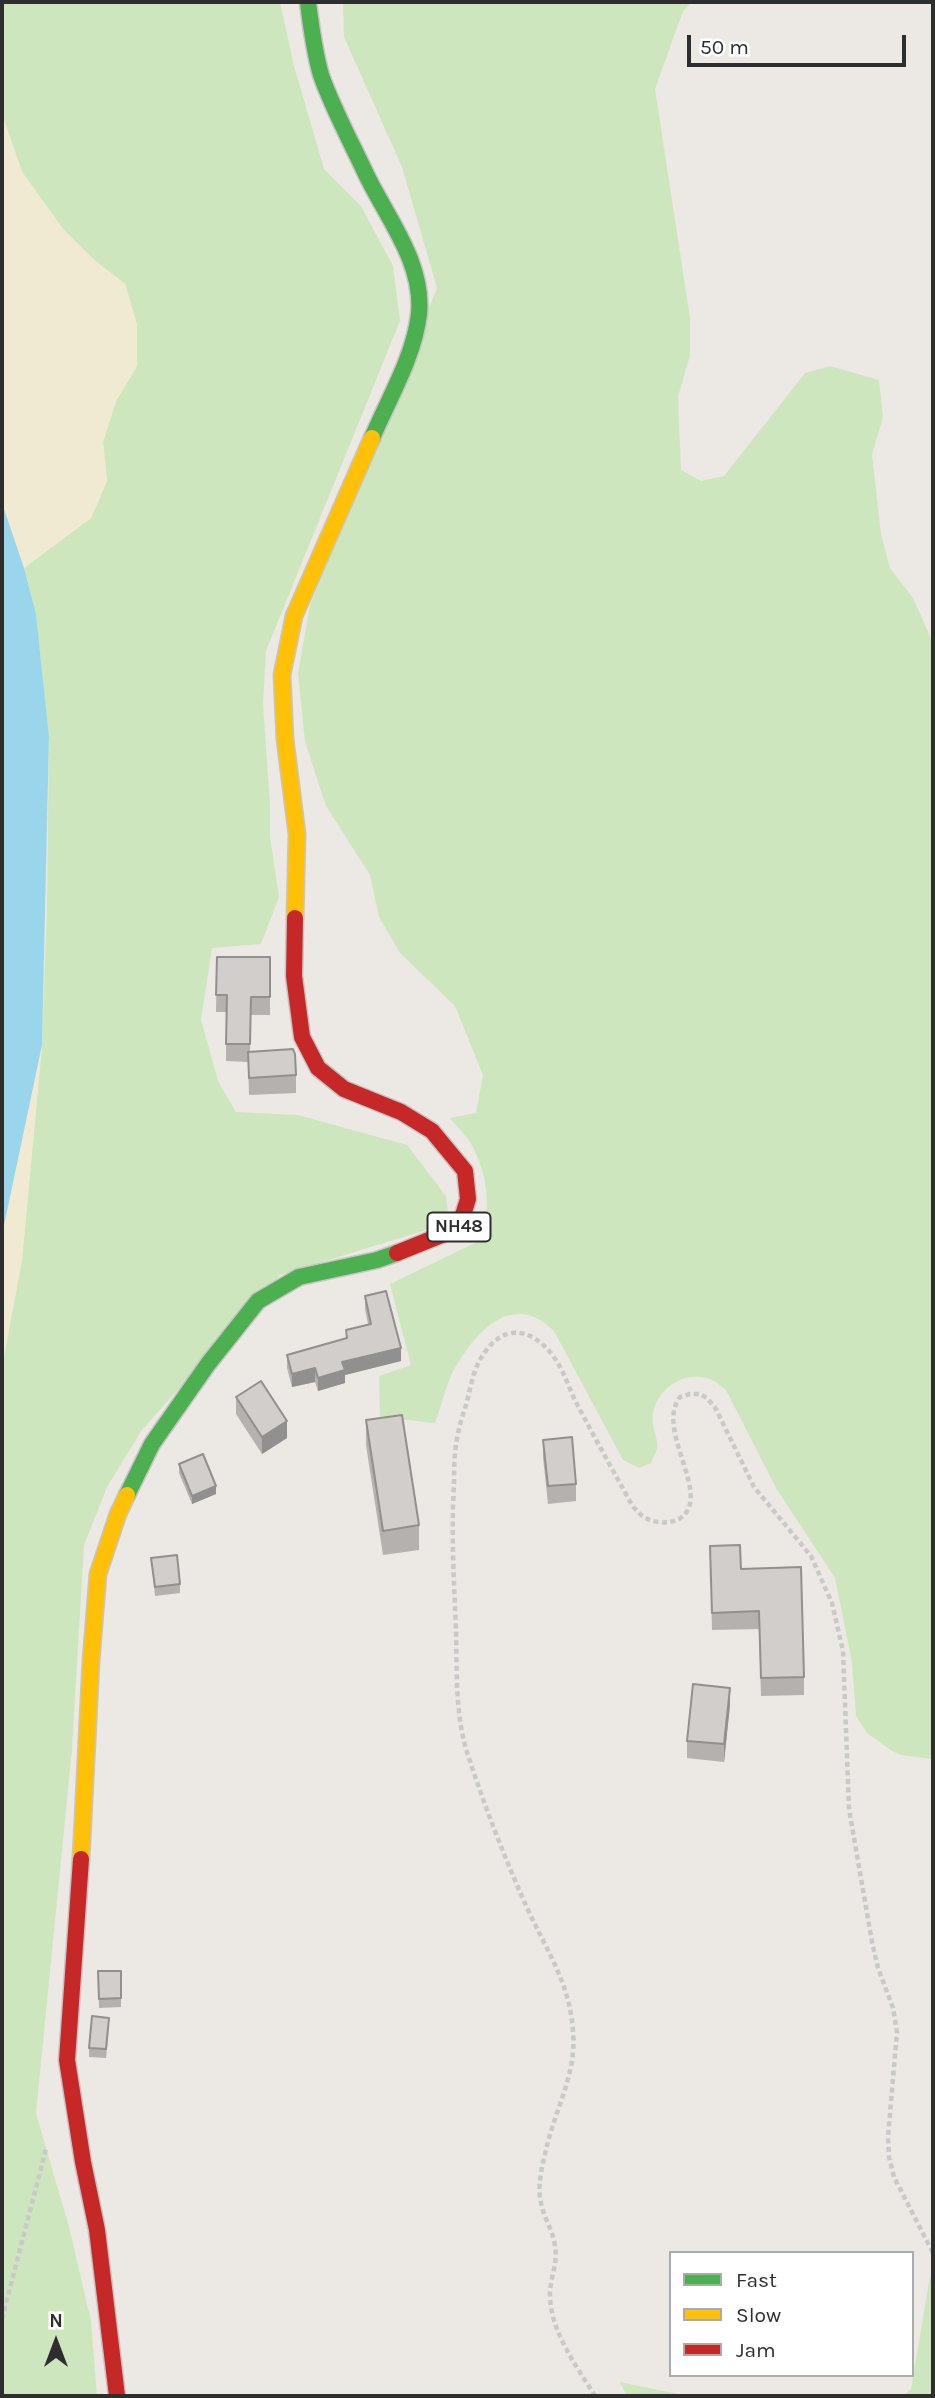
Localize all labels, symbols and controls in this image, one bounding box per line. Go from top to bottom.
scale bar [690,21,909,65]
text: 50 m [700,35,749,59]
road number: NH48 [428,1212,490,1242]
legend [669,2251,914,2377]
text: Fast [736,2268,777,2292]
text: Slow [736,2303,781,2327]
north arrow [21,2307,91,2377]
text: N [49,2310,63,2332]
text: Jam [736,2338,776,2362]

